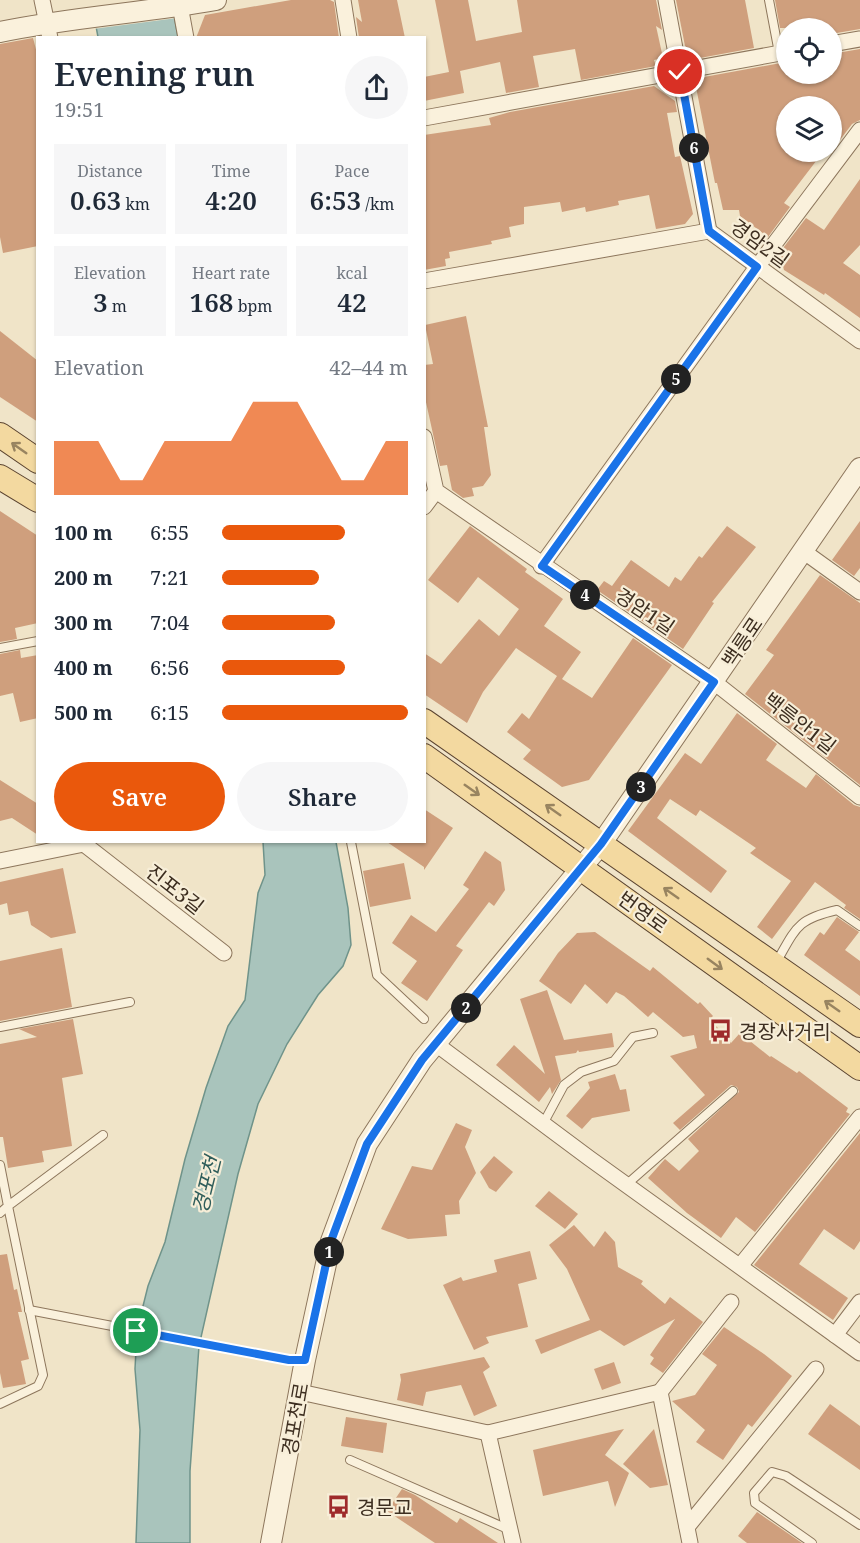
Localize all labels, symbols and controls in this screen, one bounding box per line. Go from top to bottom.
map controls [776,18,842,162]
button: locate [776,18,842,84]
pin [654,46,705,97]
text: Evening run [54,51,255,96]
icon: check [663,55,696,88]
button: share [345,56,408,119]
text: 19:51 [54,96,104,123]
button: layers [776,96,842,162]
pin: 6 [679,133,709,163]
text: 6 [689,137,699,159]
text: Distance [77,160,143,182]
text: Time [212,160,250,182]
text: Pace [334,160,370,182]
text: 0.63 [70,182,121,218]
text: 4:20 [205,182,257,218]
text: 6:53 [310,182,361,218]
text: km [121,193,150,215]
text: /km [361,193,394,215]
street label: 경암2길 [725,213,795,273]
text: Elevation [74,262,146,284]
text: Heart rate [192,262,270,284]
text: kcal [337,262,367,284]
text: 3 [93,284,108,320]
text: 168 [190,284,233,320]
text: 42 [337,284,367,320]
text: m [108,295,127,317]
text: bpm [233,295,272,317]
text: Elevation [54,354,144,381]
text: 42–44 m [329,354,408,381]
pin: 5 [661,364,691,394]
text: 5 [671,368,681,390]
one-way arrow [11,442,27,454]
text: 100 m [54,519,113,546]
text: 6:55 [150,519,189,546]
text: 200 m [54,564,113,591]
text: 7:21 [150,564,189,591]
pin: 4 [570,580,600,610]
street label: 경암1길 [610,581,680,641]
text: 4 [580,584,590,606]
text: 300 m [54,609,113,636]
text: 7:04 [150,609,189,636]
street label: 백릉로 [715,612,769,672]
text: 400 m [54,654,113,681]
text: 6:56 [150,654,189,681]
street label: 백릉안1길 [758,686,842,760]
text: 500 m [54,699,113,726]
text: 6:15 [150,699,189,726]
button: Save [54,762,225,831]
button: Share [237,762,408,831]
pin: 3 [626,772,656,802]
text: 3 [636,776,646,798]
one-way arrow [464,784,480,796]
one-way arrow [546,804,562,816]
street label: 진포3길 [141,858,209,920]
street label: 번영로 [613,885,673,939]
one-way arrow [663,887,679,899]
one-way arrow [706,957,722,970]
pin: 2 [451,993,481,1023]
text: 2 [461,997,471,1019]
one-way arrow [825,1000,841,1012]
bus stop icon: 경장사거리 [708,1018,734,1044]
place label: 경장사거리 [739,1018,831,1045]
water label: 경포천 [185,1151,227,1217]
pin: 1 [314,1237,344,1267]
text: 1 [324,1241,334,1263]
pin [110,1305,161,1356]
icon: arrive [119,1314,152,1347]
street label: 경포천로 [275,1380,315,1458]
bus stop icon: 경문교 [326,1494,352,1520]
place label: 경문교 [357,1494,412,1521]

